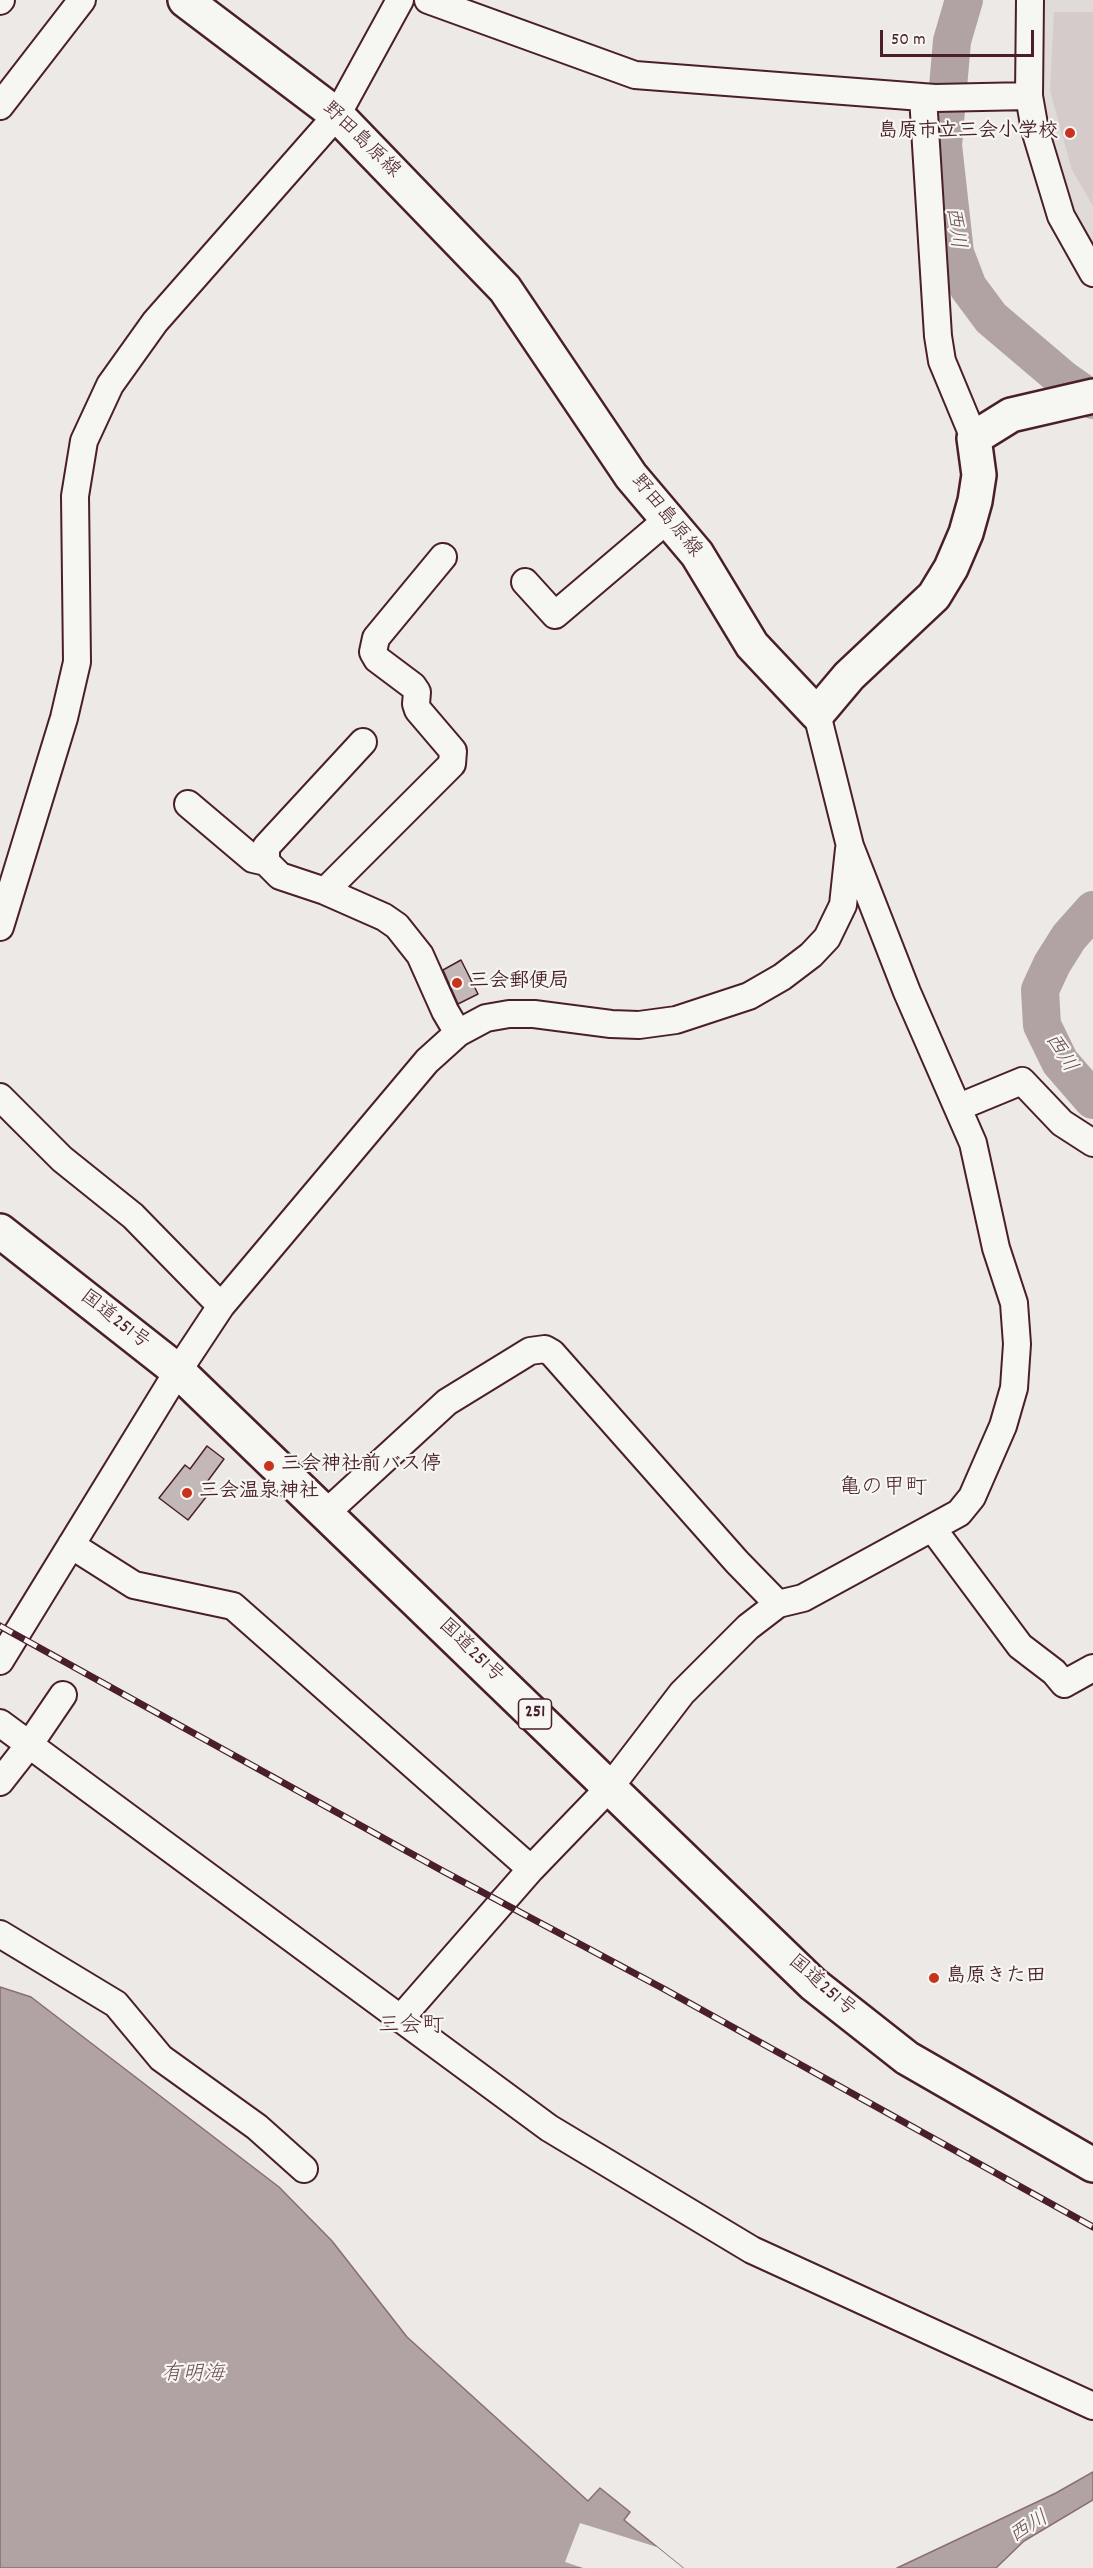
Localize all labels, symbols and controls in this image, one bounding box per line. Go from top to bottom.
scale bar [883,18,1038,56]
text: 50 m [891,28,926,53]
street label: 野田島原線 [316,98,404,184]
place label: 島原市立三会小学校 [878,121,1058,145]
marker: 島原市立三会小学校 [1063,126,1077,140]
water label: 西川 [938,205,968,251]
street label: 野田島原線 [624,471,706,563]
place label: 三会郵便局 [469,971,569,995]
marker: 三会郵便局 [450,976,464,990]
water label: 西川 [1037,1030,1081,1078]
street label: 国道251号 [74,1286,154,1356]
place label: 三会神社前バス停 [281,1454,441,1478]
marker: 三会神社前バス停 [262,1459,276,1473]
district label: 亀の甲町 [839,1477,927,1503]
place label: 三会温泉神社 [199,1481,319,1505]
marker: 三会温泉神社 [180,1486,194,1500]
street label: 国道251号 [432,1615,508,1689]
road number: 251 [518,1699,552,1729]
street label: 国道251号 [782,1951,860,2023]
place label: 島原きた田 [946,1966,1046,1990]
marker: 島原きた田 [927,1971,941,1985]
district label: 三会町 [378,2015,444,2041]
water label: 有明海 [162,2363,224,2389]
water label: 西川 [1006,2507,1054,2551]

